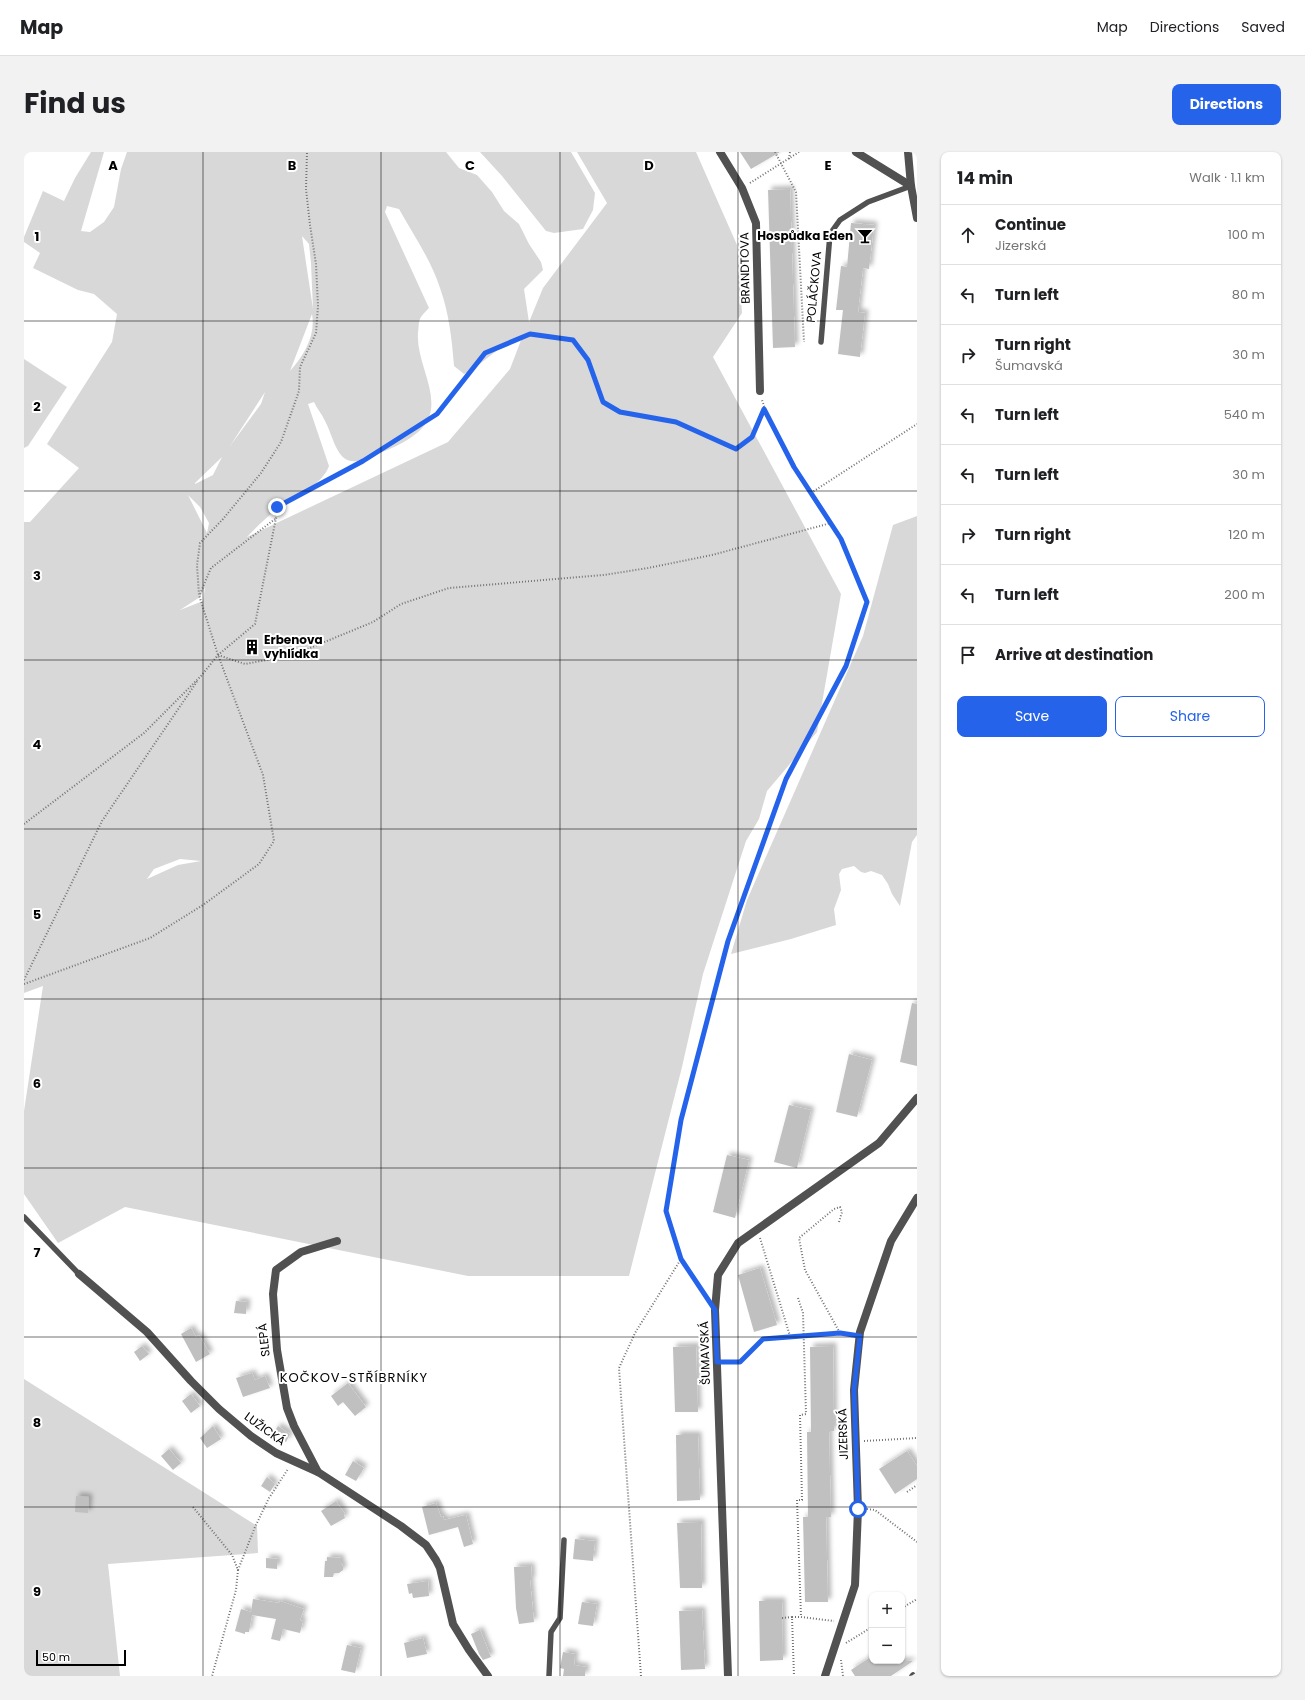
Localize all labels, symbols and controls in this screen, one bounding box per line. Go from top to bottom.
text: Map [20,14,63,41]
text: Map [1097,17,1128,37]
text: Directions [1150,17,1219,37]
text: Saved [1241,17,1285,37]
text: Find us [24,84,126,123]
button: Directions [1172,84,1281,125]
text: A [108,156,118,175]
text: B [288,156,297,175]
text: C [465,156,475,175]
text: D [644,156,654,175]
text: E [824,156,832,175]
text: 14 min [957,166,1013,190]
text: Walk · 1.1 km [1189,168,1265,187]
text: Continue [995,214,1066,235]
icon: ahead [957,224,979,246]
text: 100 m [1228,225,1265,244]
text: 1 [35,227,39,246]
place label: Hospůdka Eden [757,227,853,244]
bar icon: Hospůdka Eden [856,227,874,245]
street label: BRANDTOVA [735,232,754,304]
text: Jizerská [995,236,1046,255]
street label: POLÁČKOVA [802,250,825,323]
icon: left [957,284,979,306]
text: Turn left [995,284,1059,305]
text: 80 m [1232,285,1265,304]
text: Turn right [995,334,1071,355]
icon: right [957,344,979,366]
text: 30 m [1232,345,1265,364]
text: Šumavská [995,356,1063,375]
text: 2 [33,397,41,416]
icon: left [957,404,979,426]
text: Turn left [995,404,1059,425]
text: 540 m [1224,405,1265,424]
icon: left [957,464,979,486]
text: Turn left [995,464,1059,485]
text: 30 m [1232,465,1265,484]
route end [268,498,286,516]
icon: right [957,524,979,546]
text: Turn right [995,524,1071,545]
text: 120 m [1228,525,1265,544]
text: 3 [33,566,41,585]
icon: left [957,584,979,606]
text: Turn left [995,584,1059,605]
text: 200 m [1224,585,1265,604]
place label: Erbenova vyhlídka [264,631,323,662]
building icon: Erbenova vyhlídka [243,638,261,656]
icon: arrive [957,644,979,666]
text: Arrive at destination [995,644,1153,665]
button: Save [957,696,1107,737]
button: Share [1115,696,1265,737]
text: 4 [33,735,42,754]
text: 5 [33,905,41,924]
text: 6 [33,1074,41,1093]
text: 7 [34,1243,41,1262]
street label: ŠUMAVSKÁ [695,1321,714,1385]
street label: SLEPÁ [253,1323,274,1358]
district label: KOČKOV-STŘÍBRNÍKY [280,1368,428,1387]
street label: LUŽICKÁ [241,1408,289,1449]
street label: JIZERSKÁ [833,1408,852,1460]
text: 8 [33,1413,41,1432]
route start [849,1500,867,1518]
text: 9 [33,1582,41,1601]
map controls [869,1592,905,1664]
button: + [869,1592,905,1628]
button: − [869,1628,905,1664]
scale bar [36,1648,126,1667]
text: 50 m [42,1649,70,1665]

